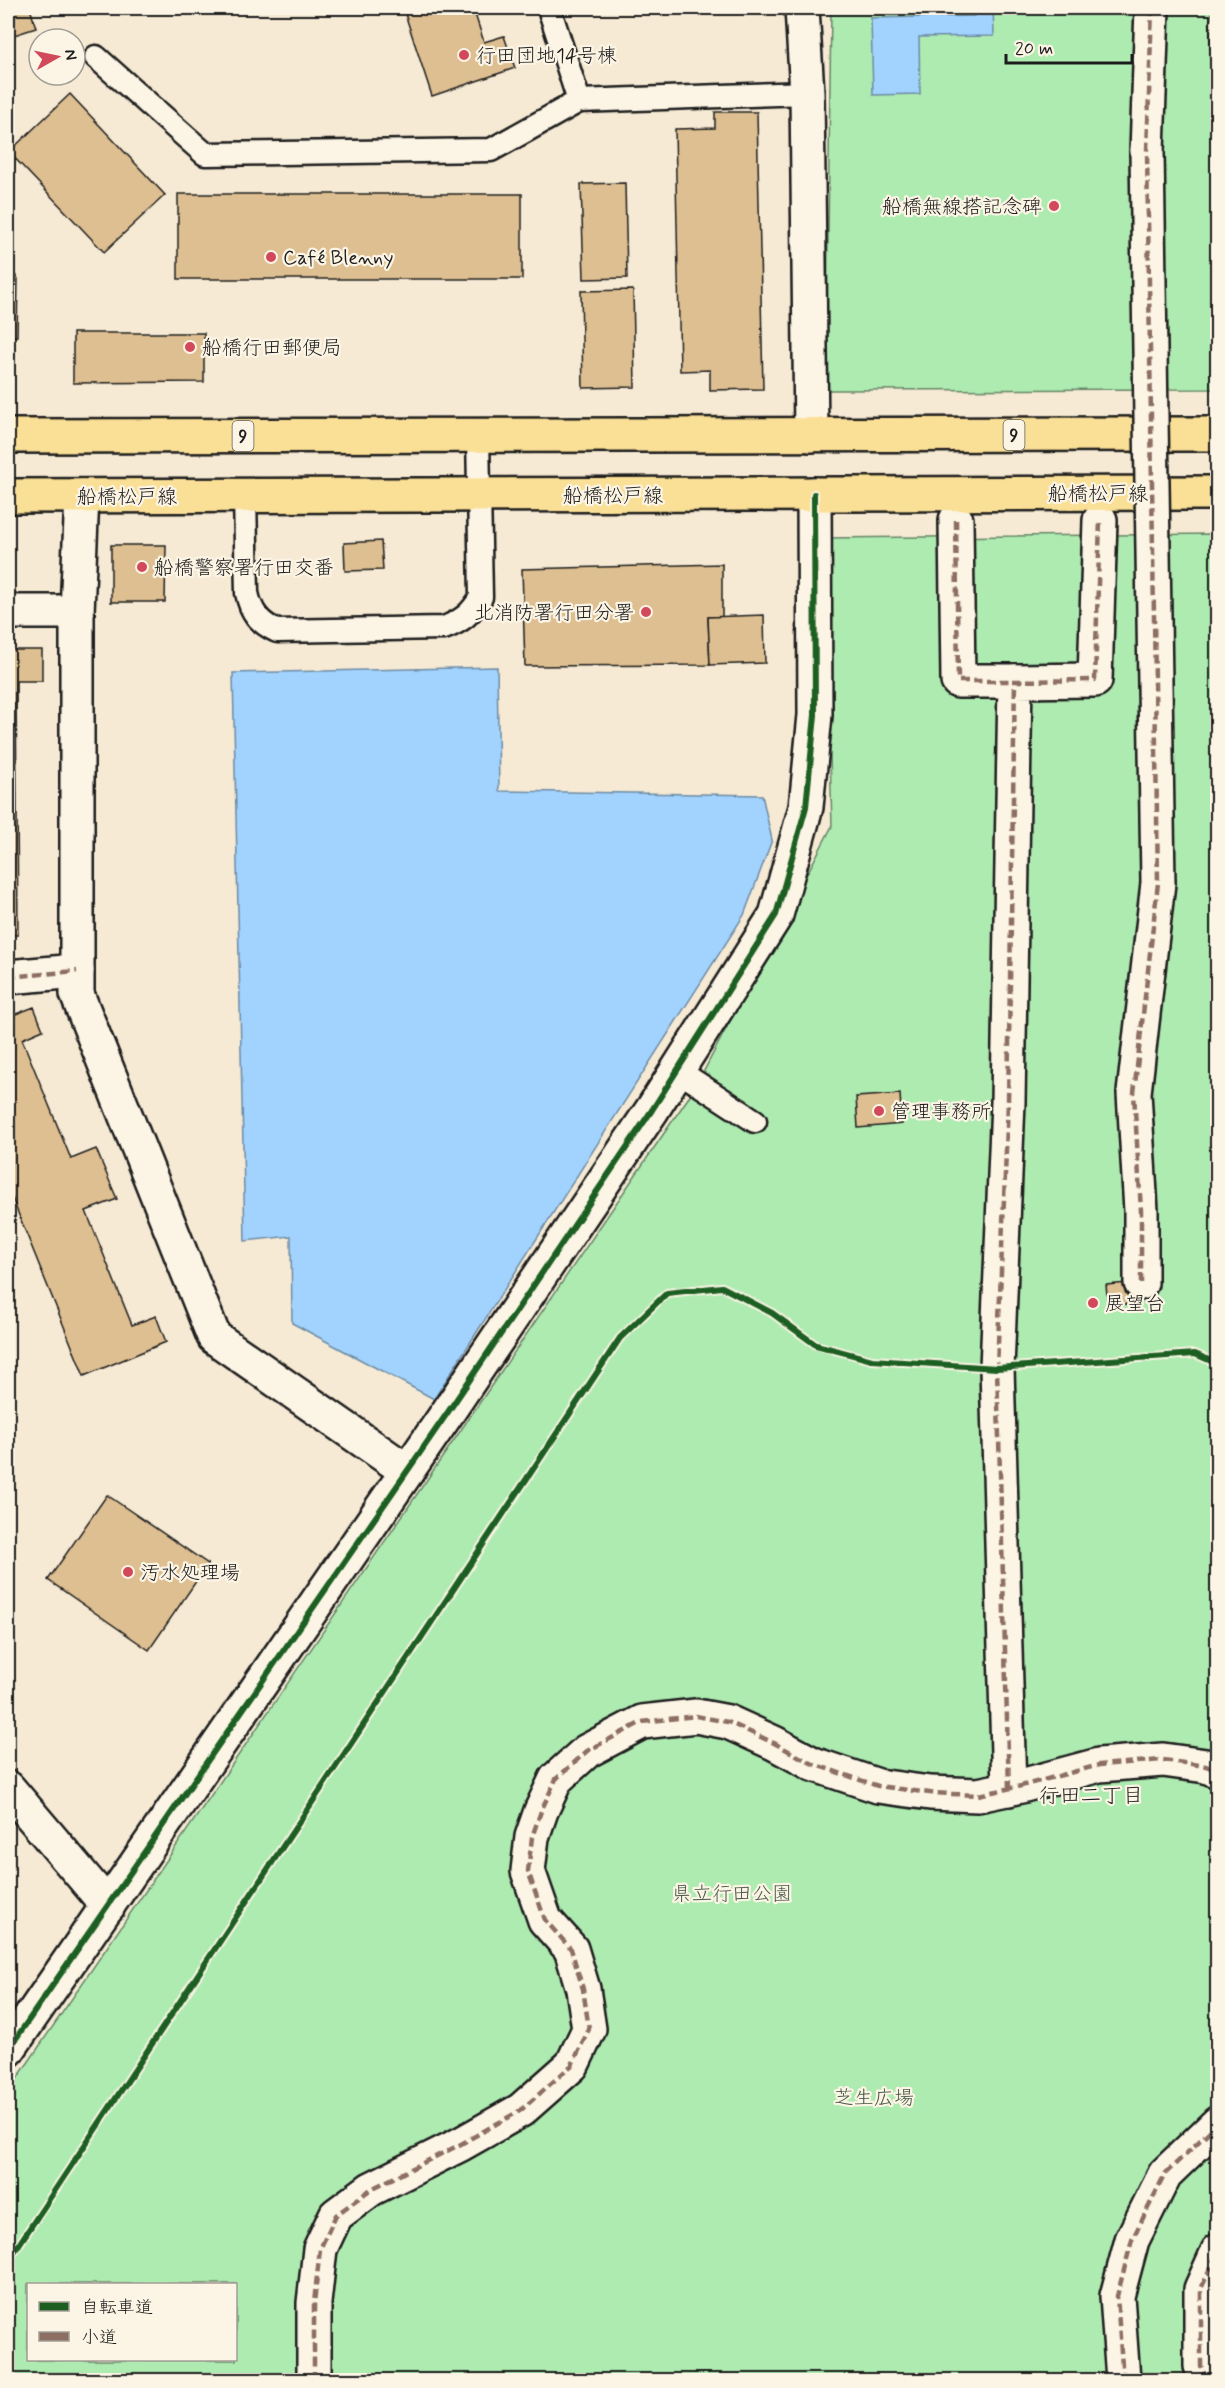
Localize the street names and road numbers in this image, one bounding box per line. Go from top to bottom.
road number: 9 [1004,420,1024,450]
road number: 9 [232,421,254,451]
street label: 船橋松戸線 [1048,481,1148,508]
street label: 船橋松戸線 [563,483,663,510]
street label: 船橋松戸線 [77,484,177,511]

